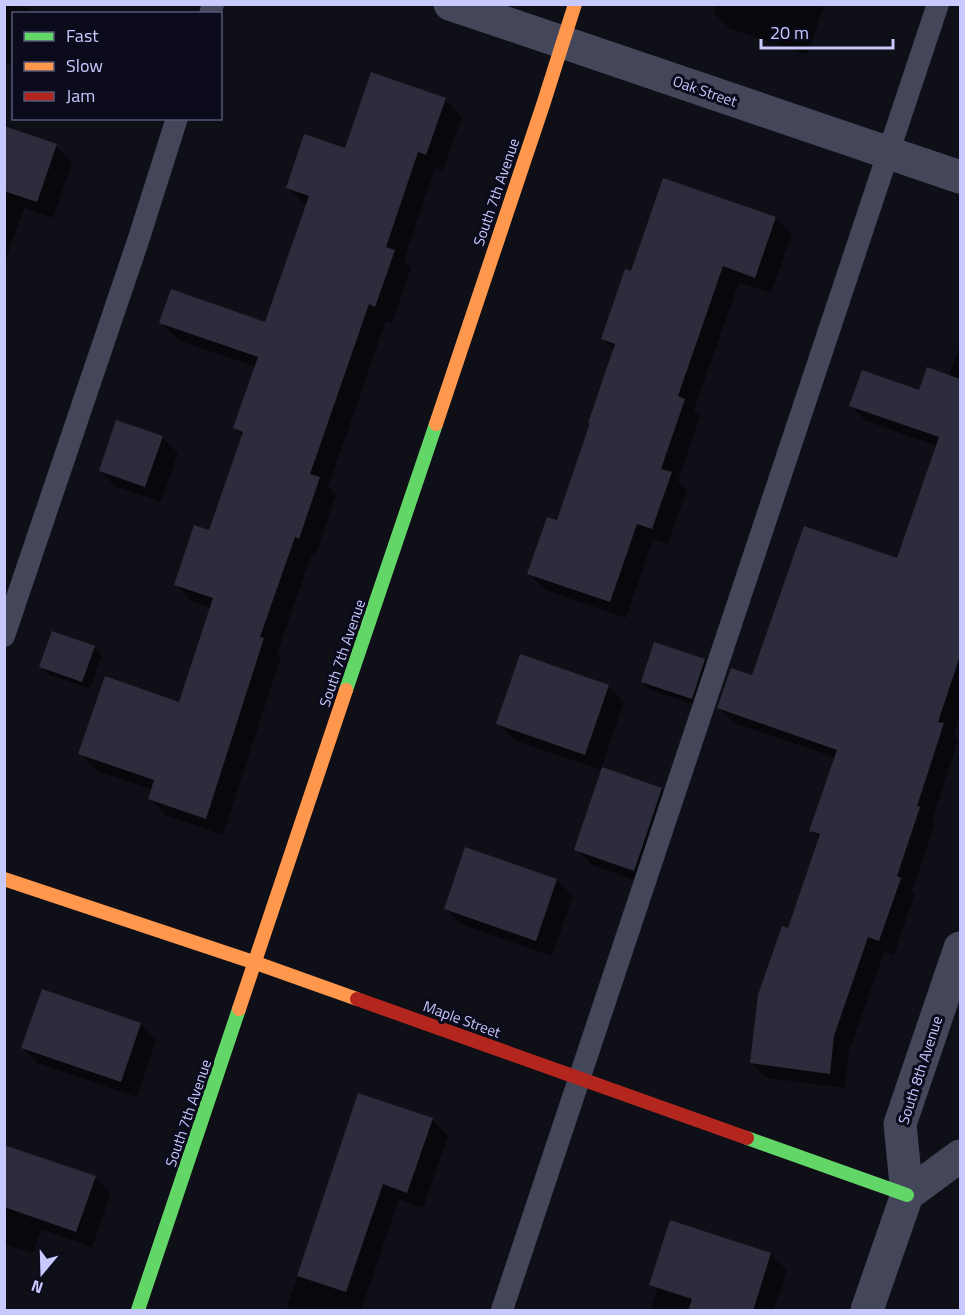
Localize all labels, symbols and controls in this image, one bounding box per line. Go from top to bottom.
legend [12,12,222,120]
scale bar [761,12,893,50]
text: 20 m [770,19,809,46]
text: Fast [66,22,99,49]
text: Slow [66,52,103,79]
street label: Oak Street [670,69,741,113]
text: Jam [66,82,95,109]
street label: South 7th Avenue [467,135,525,249]
street label: South 7th Avenue [313,596,371,710]
street label: Maple Street [420,994,505,1044]
street label: South 8th Avenue [892,1013,948,1127]
street label: South 7th Avenue [159,1056,217,1170]
north arrow [12,1243,72,1303]
text: N [28,1274,46,1300]

